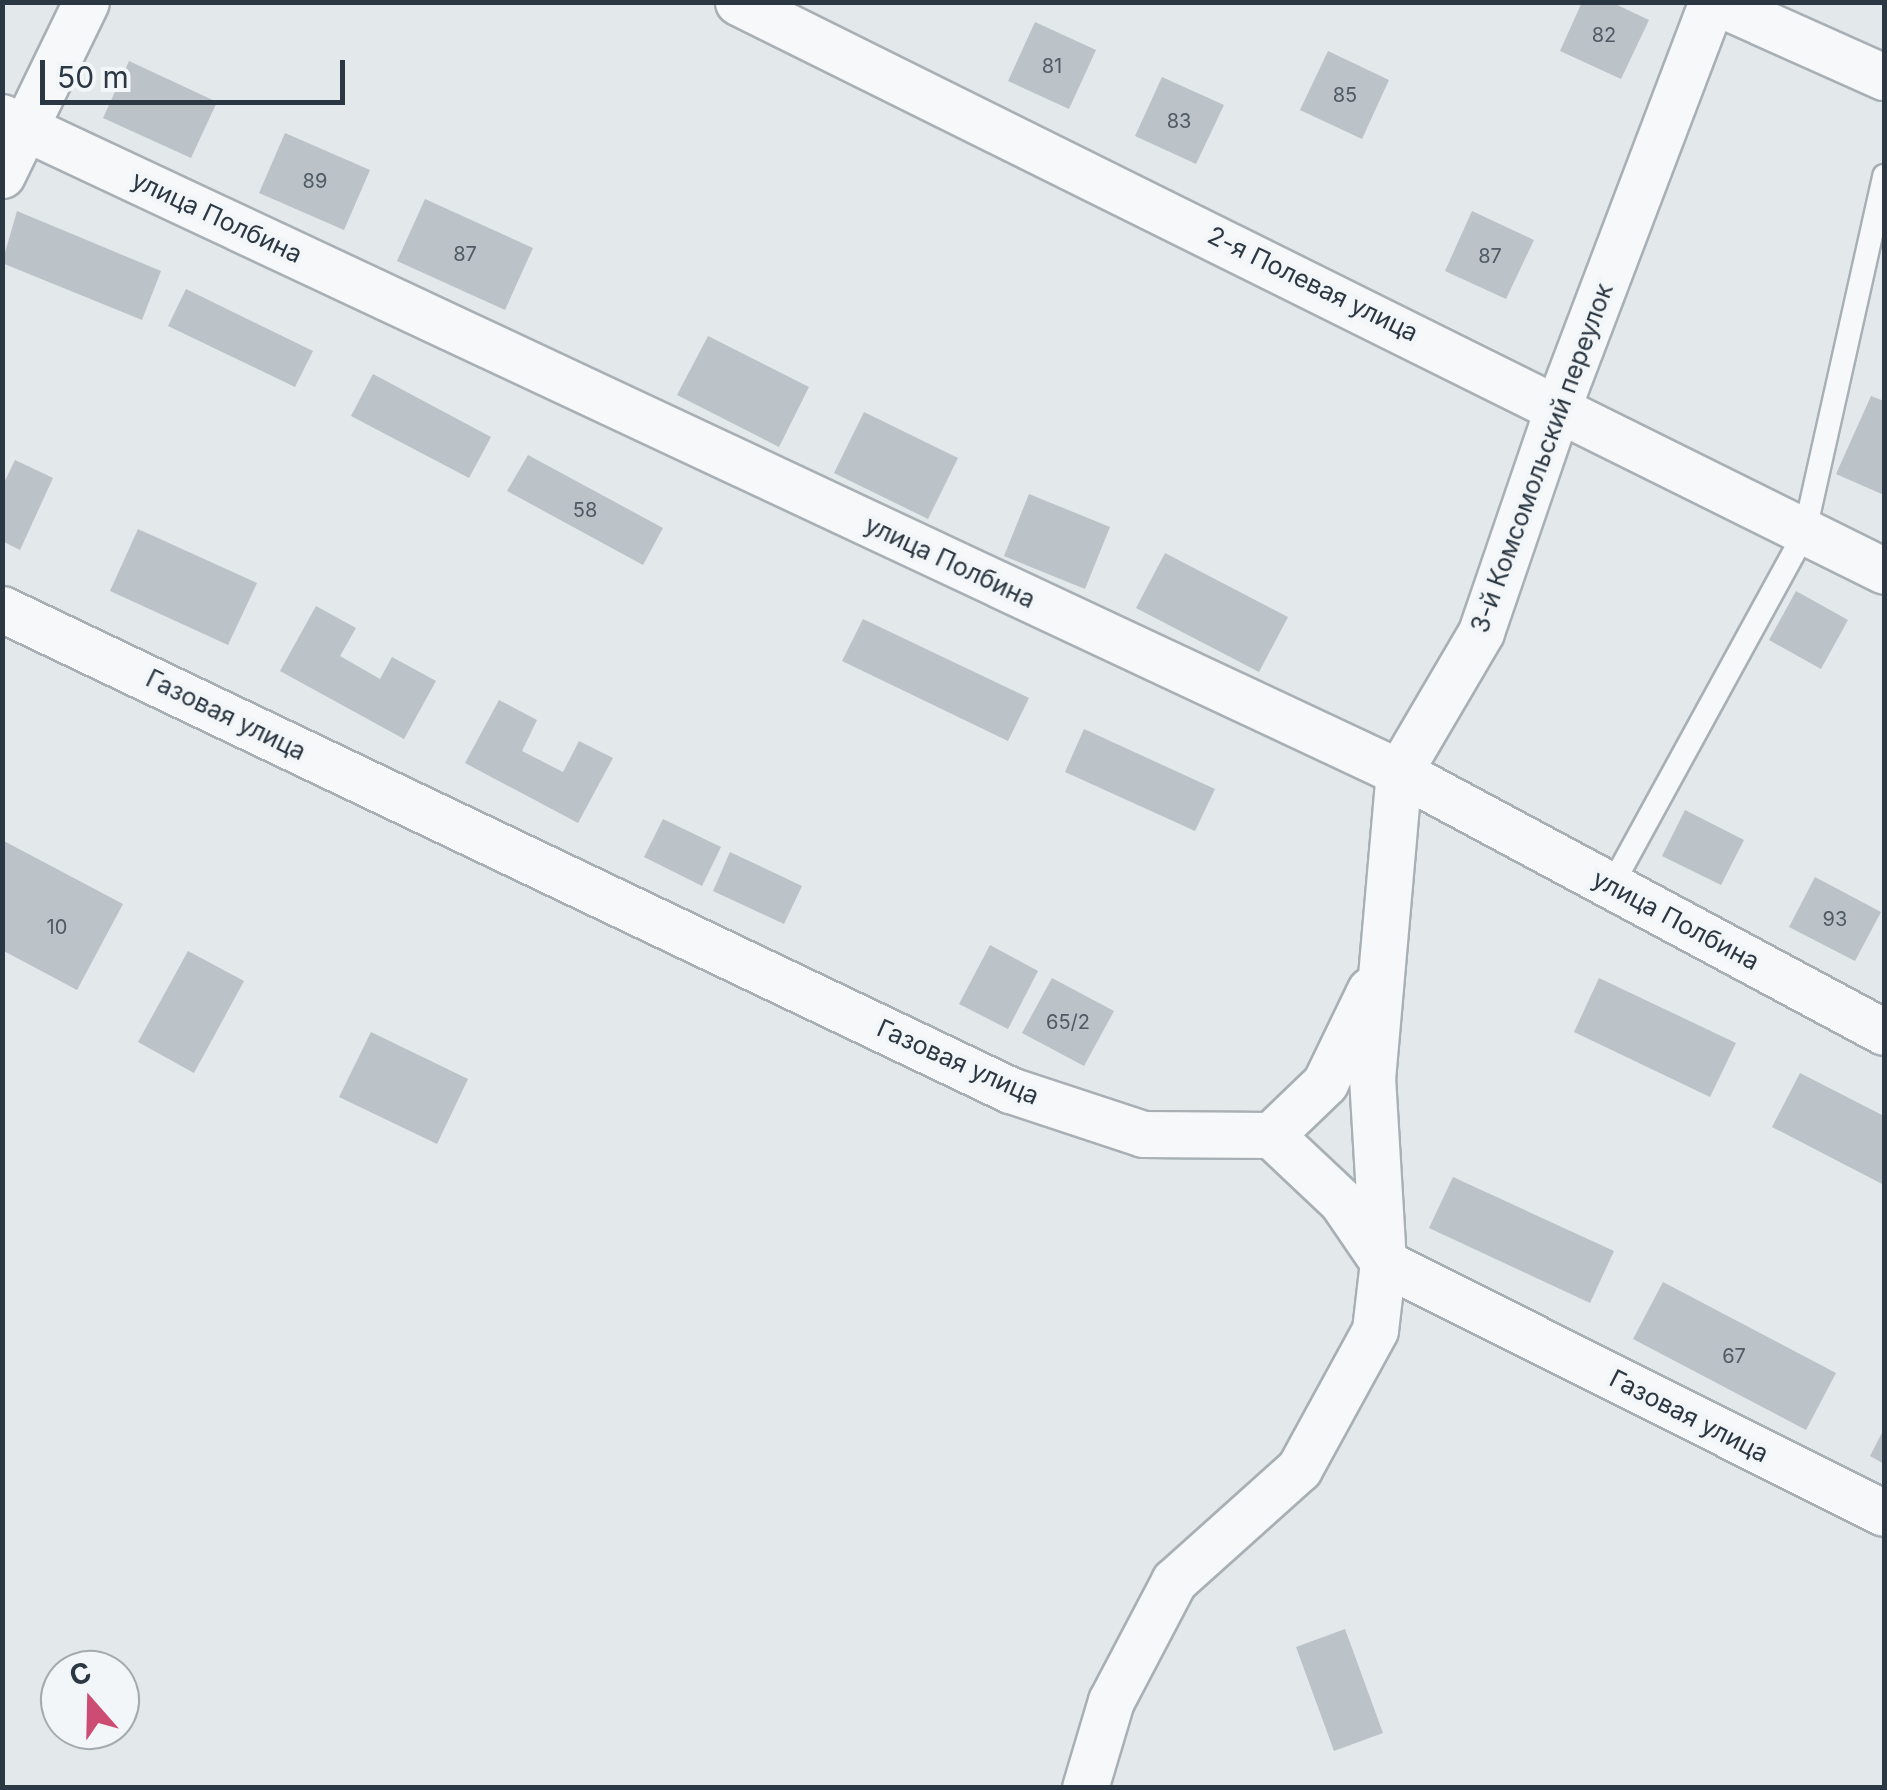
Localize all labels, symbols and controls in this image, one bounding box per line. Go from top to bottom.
house number: 82 [1592,23,1616,47]
scale bar [45,40,350,102]
house number: 81 [1042,54,1062,78]
text: 50 m [57,59,129,95]
house number: 85 [1333,83,1357,107]
house number: 83 [1167,109,1191,133]
street label: улица Полбина [127,164,307,270]
house number: 89 [303,169,327,193]
street label: 2-я Полевая улица [1203,220,1423,348]
house number: 87 [453,242,477,266]
house number: 87 [1478,244,1502,268]
street label: 3-й Комсомольский переулок [1465,279,1619,637]
house number: 58 [573,498,597,522]
street label: улица Полбина [860,509,1040,615]
street label: Газовая улица [141,663,311,767]
street label: улица Полбина [1588,863,1764,977]
house number: 93 [1823,907,1847,931]
house number: 10 [47,915,67,939]
house number: 65/2 [1046,1010,1090,1034]
street label: Газовая улица [872,1013,1044,1111]
house number: 67 [1722,1344,1746,1368]
street label: Газовая улица [1605,1363,1773,1469]
north arrow [40,1650,140,1750]
text: С [65,1654,96,1693]

